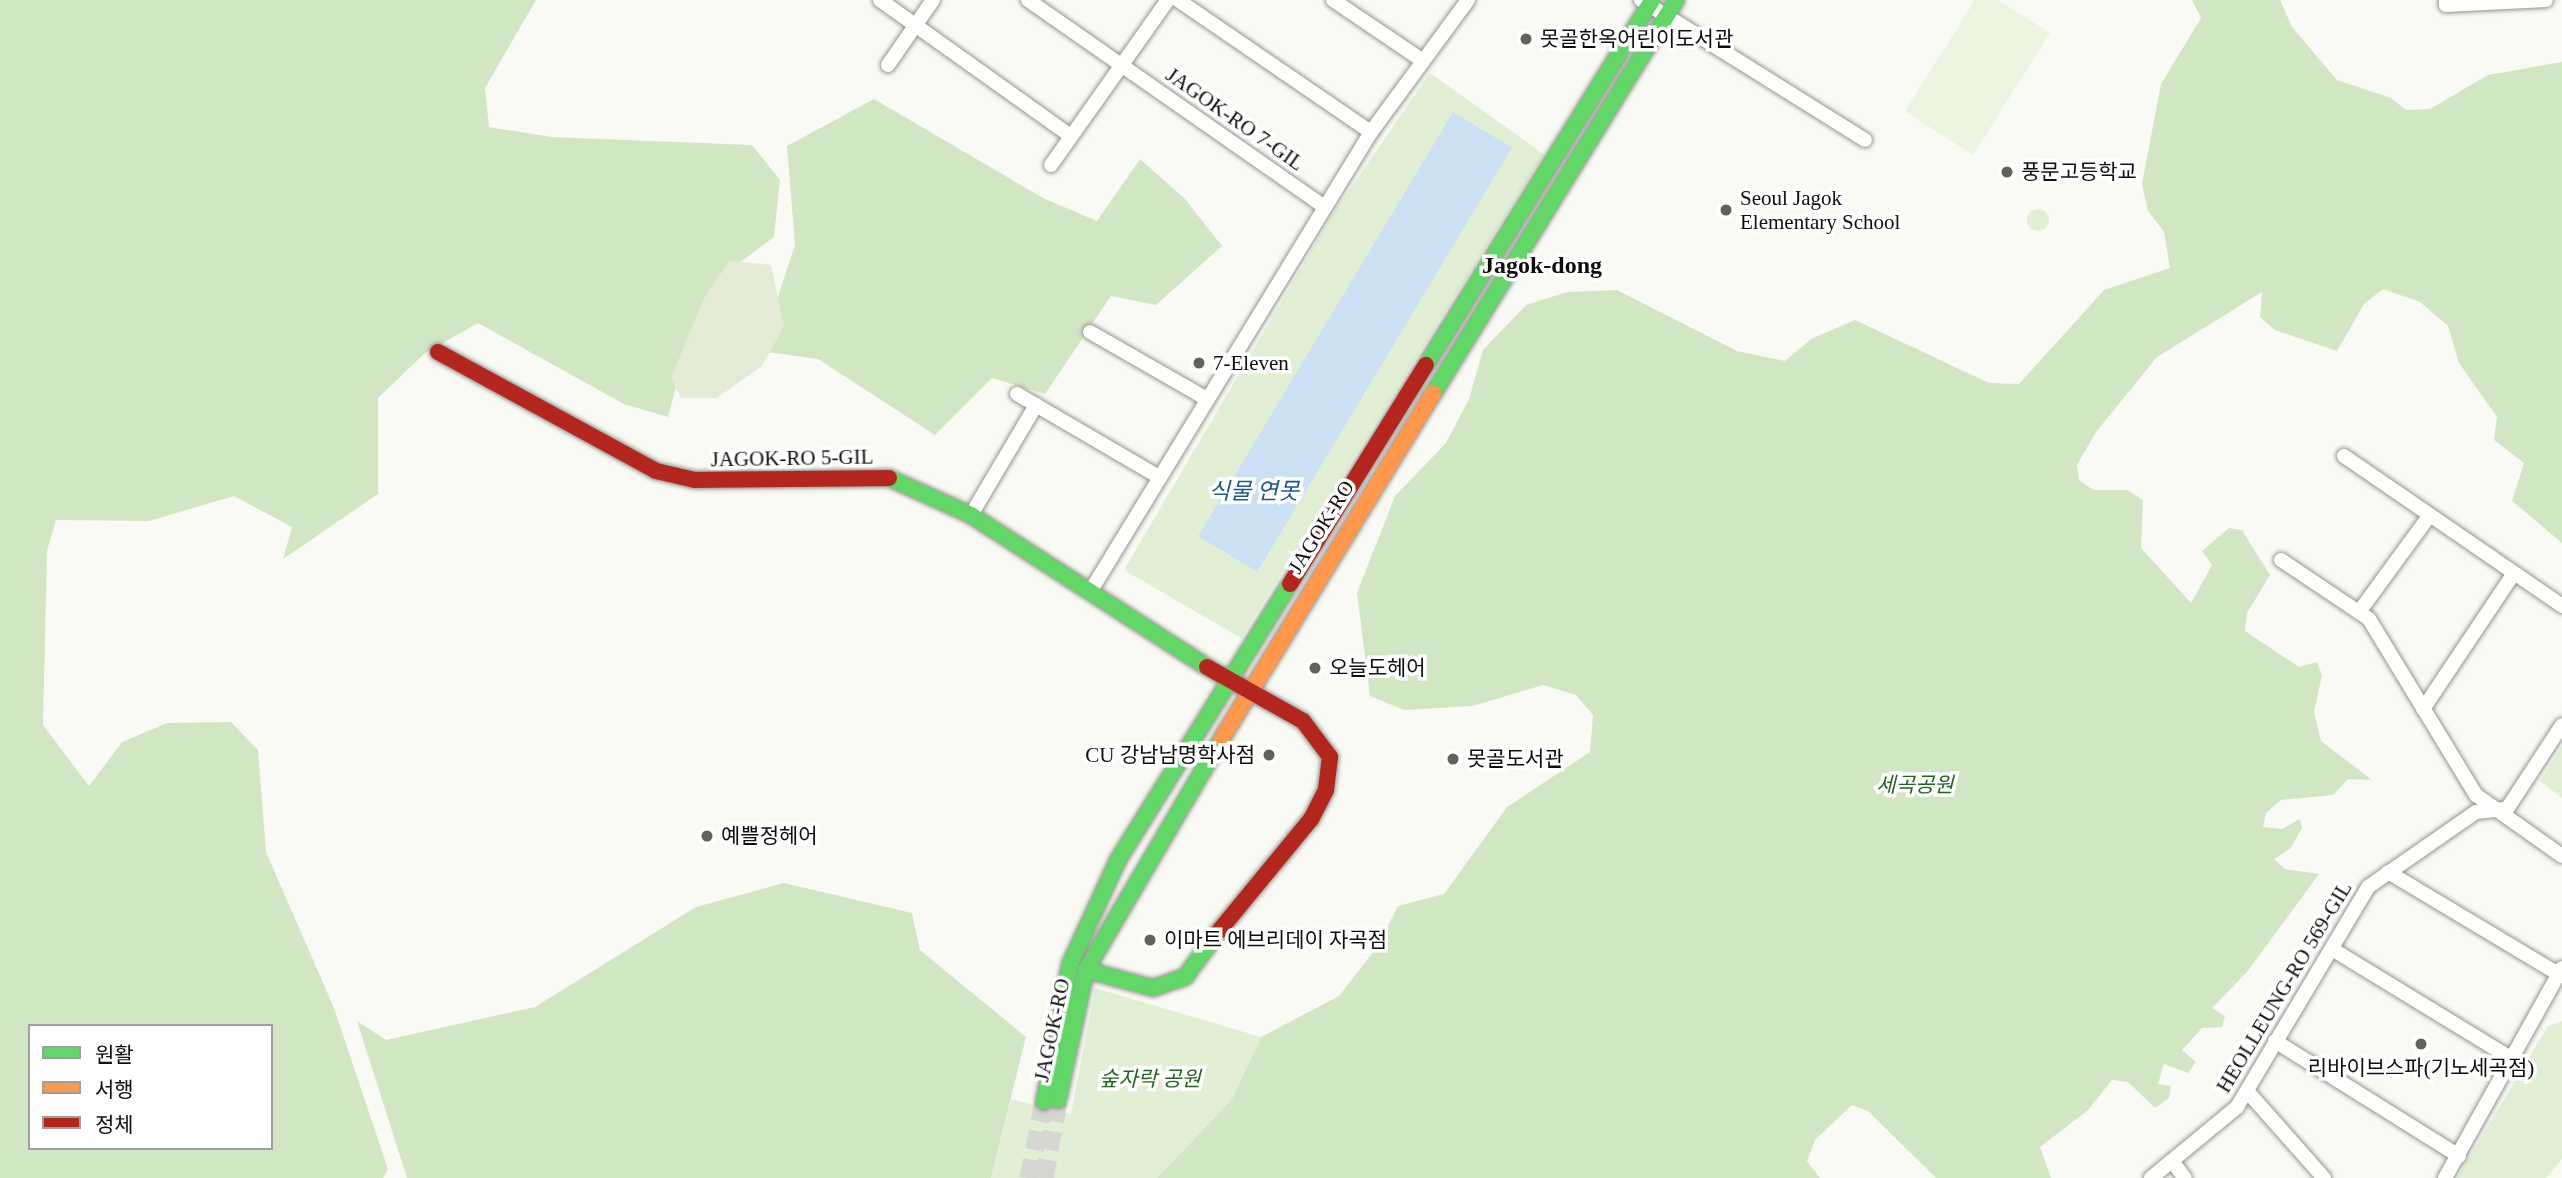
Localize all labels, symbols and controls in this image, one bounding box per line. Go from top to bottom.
place label: 못골한옥어린이도서관 [1540,26,1733,52]
marker: 못골한옥어린이도서관 [1518,31,1534,47]
street label: JAGOK-RO 7-GIL [1161,62,1309,176]
place label: 풍문고등학교 [2021,159,2137,185]
marker: 풍문고등학교 [1999,164,2015,180]
place label: Seoul Jagok Elementary School [1740,185,1900,235]
marker: Seoul Jagok Elementary School [1718,202,1734,218]
district label: Jagok-dong [1482,252,1602,280]
place label: 7-Eleven [1213,350,1289,376]
marker: 7-Eleven [1191,355,1207,371]
street label: JAGOK-RO 5-GIL [710,444,874,472]
street label: JAGOK-RO [1282,476,1360,578]
water label: 식물 연못 [1209,478,1299,506]
place label: 오늘도헤어 [1329,655,1426,681]
marker: 오늘도헤어 [1307,660,1323,676]
place label: CU 강남남명학사점 [1085,742,1255,768]
place label: 못골도서관 [1467,746,1564,772]
marker: CU 강남남명학사점 [1261,747,1277,763]
marker: 못골도서관 [1445,751,1461,767]
park label: 세곡공원 [1876,772,1954,798]
place label: 예쁠정헤어 [721,823,818,849]
marker: 예쁠정헤어 [699,828,715,844]
street label: HEOLLEUNG-RO 569-GIL [2211,877,2357,1097]
place label: 이마트 에브리데이 자곡점 [1164,927,1387,953]
marker: 이마트 에브리데이 자곡점 [1142,932,1158,948]
street label: JAGOK-RO [1029,976,1075,1084]
legend [28,1024,273,1150]
marker: 리바이브스파(기노세곡점) [2413,1036,2429,1052]
text: 원활 [95,1043,134,1067]
place label: 리바이브스파(기노세곡점) [2308,1055,2534,1081]
park label: 숲자락 공원 [1099,1066,1201,1092]
text: 서행 [95,1078,134,1102]
text: 정체 [95,1113,134,1137]

